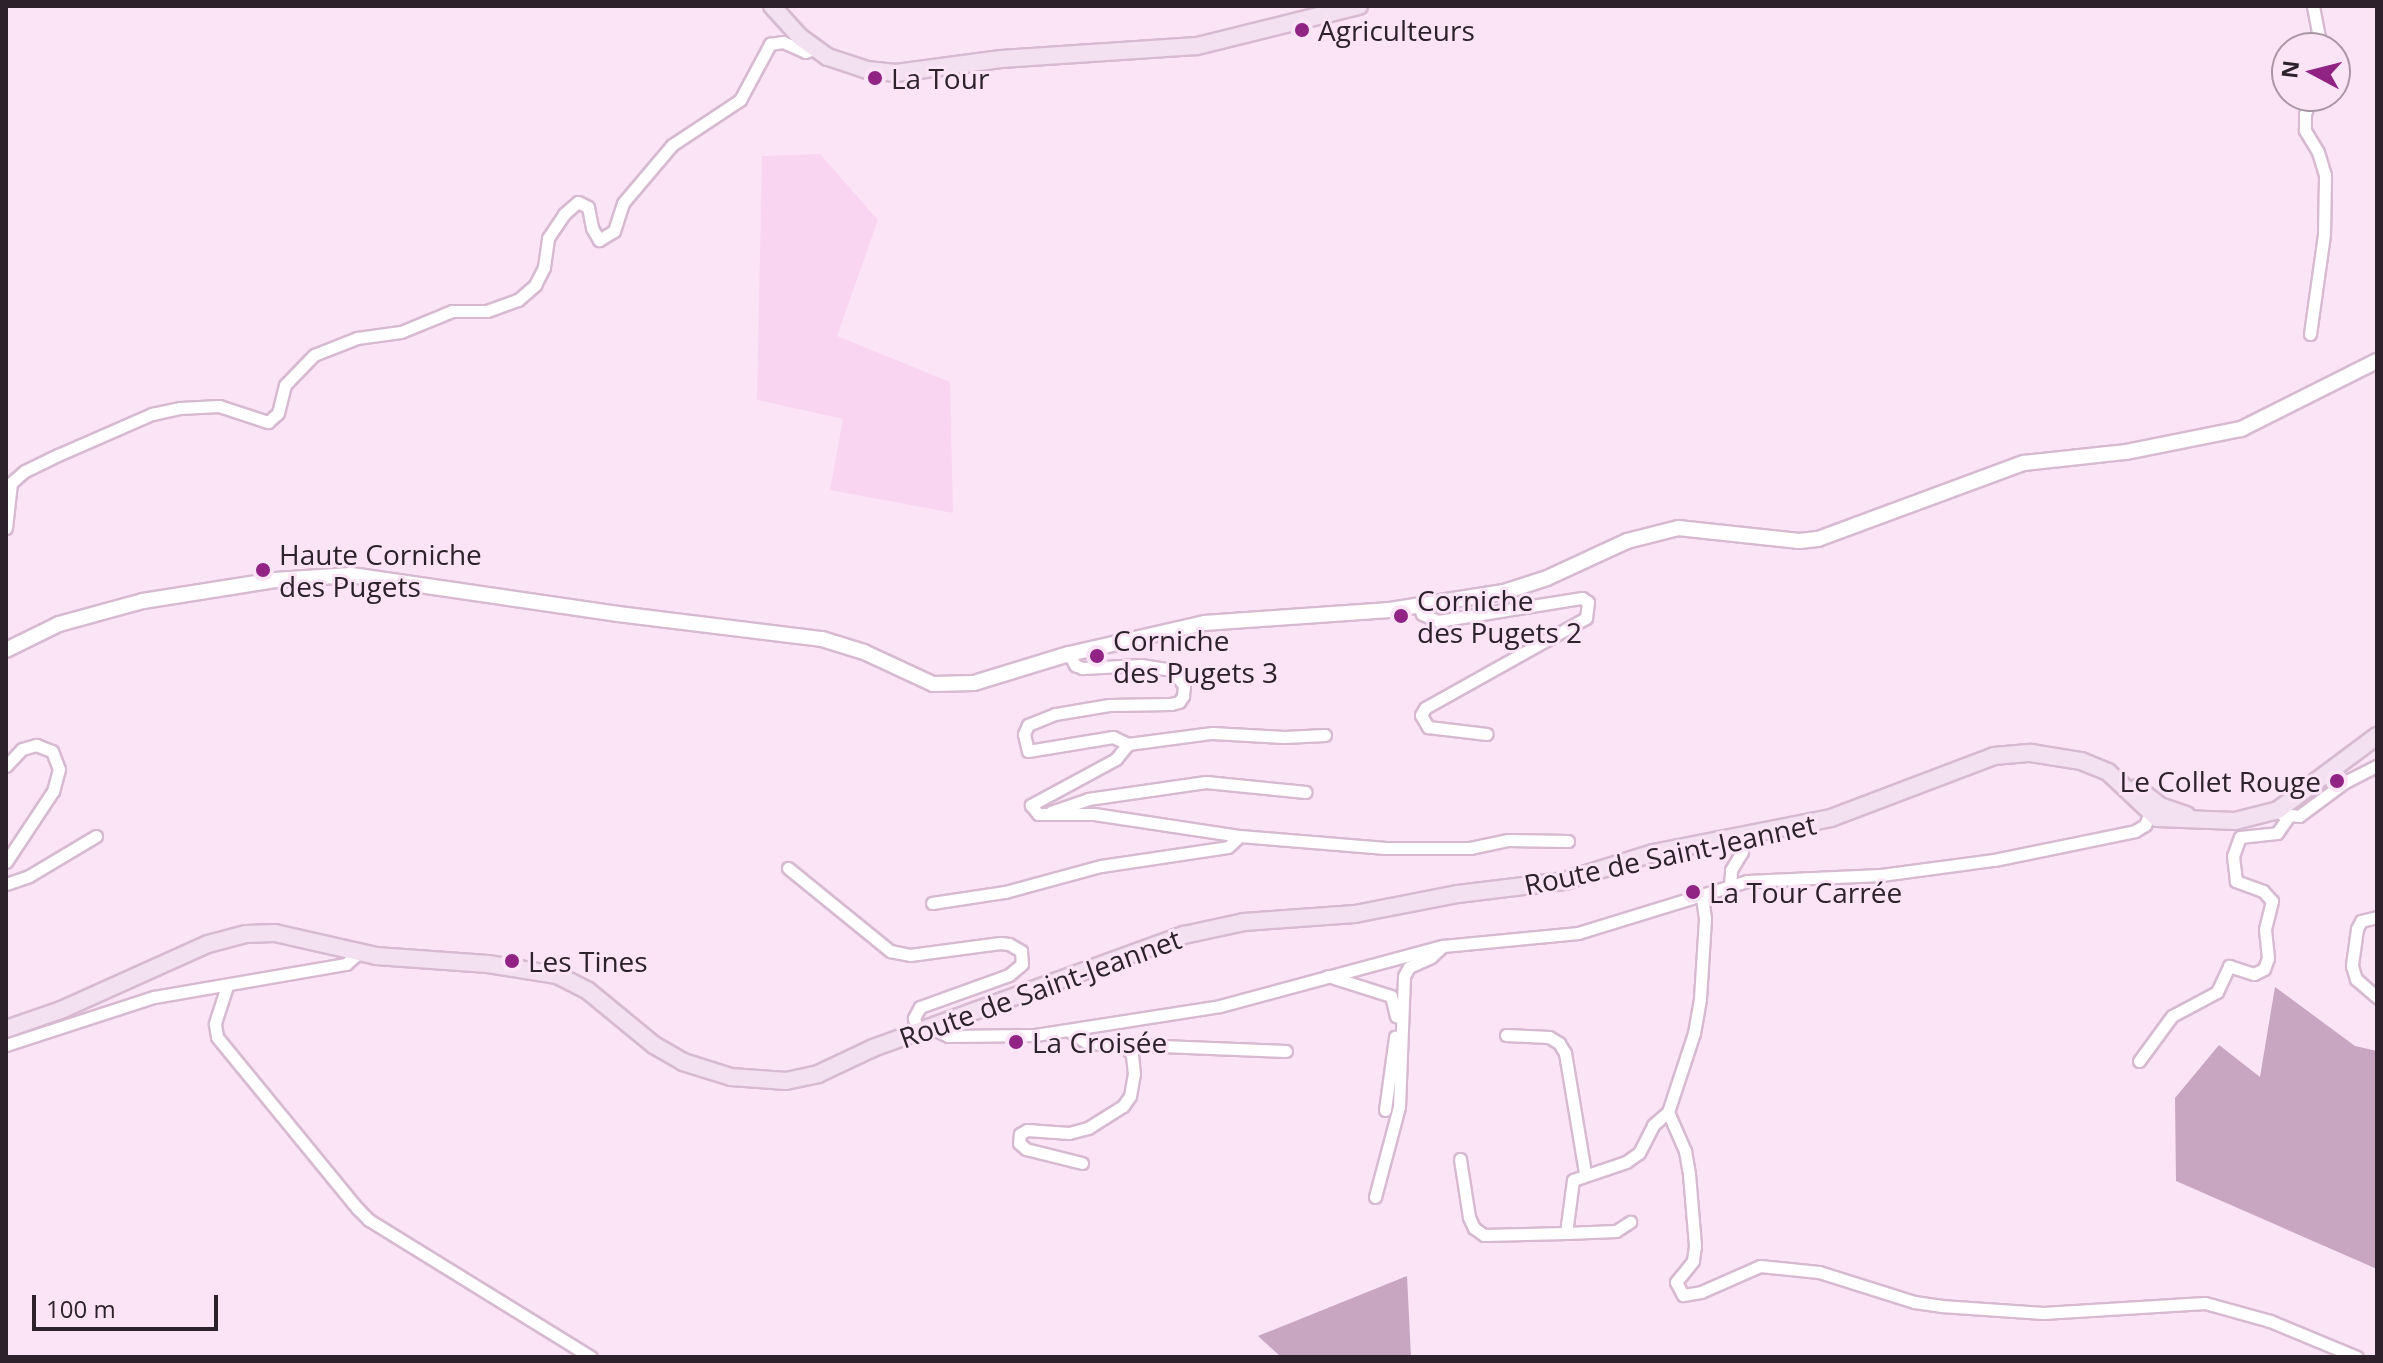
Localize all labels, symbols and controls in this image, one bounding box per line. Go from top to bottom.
place label: Agriculteurs [1318,13,1475,47]
marker: Agriculteurs [1293,21,1311,39]
north arrow [2271,32,2351,112]
text: N [2273,59,2305,80]
place label: La Tour [891,61,989,95]
marker: La Tour [866,69,884,87]
place label: Haute Corniche des Pugets [279,537,482,603]
marker: Haute Corniche des Pugets [254,561,272,579]
place label: Corniche des Pugets 2 [1417,583,1582,649]
marker: Corniche des Pugets 2 [1392,607,1410,625]
place label: Corniche des Pugets 3 [1113,623,1278,689]
marker: Corniche des Pugets 3 [1088,647,1106,665]
place label: Le Collet Rouge [2120,764,2321,798]
marker: Le Collet Rouge [2328,772,2346,790]
street label: Route de Saint-Jeannet [1521,807,1819,901]
place label: La Tour Carrée [1709,875,1902,909]
marker: La Tour Carrée [1684,883,1702,901]
street label: Route de Saint-Jeannet [895,921,1185,1055]
place label: Les Tines [528,944,648,978]
marker: Les Tines [503,952,521,970]
place label: La Croisée [1032,1025,1167,1059]
marker: La Croisée [1007,1033,1025,1051]
scale bar [36,1279,222,1329]
text: 100 m [46,1292,116,1325]

